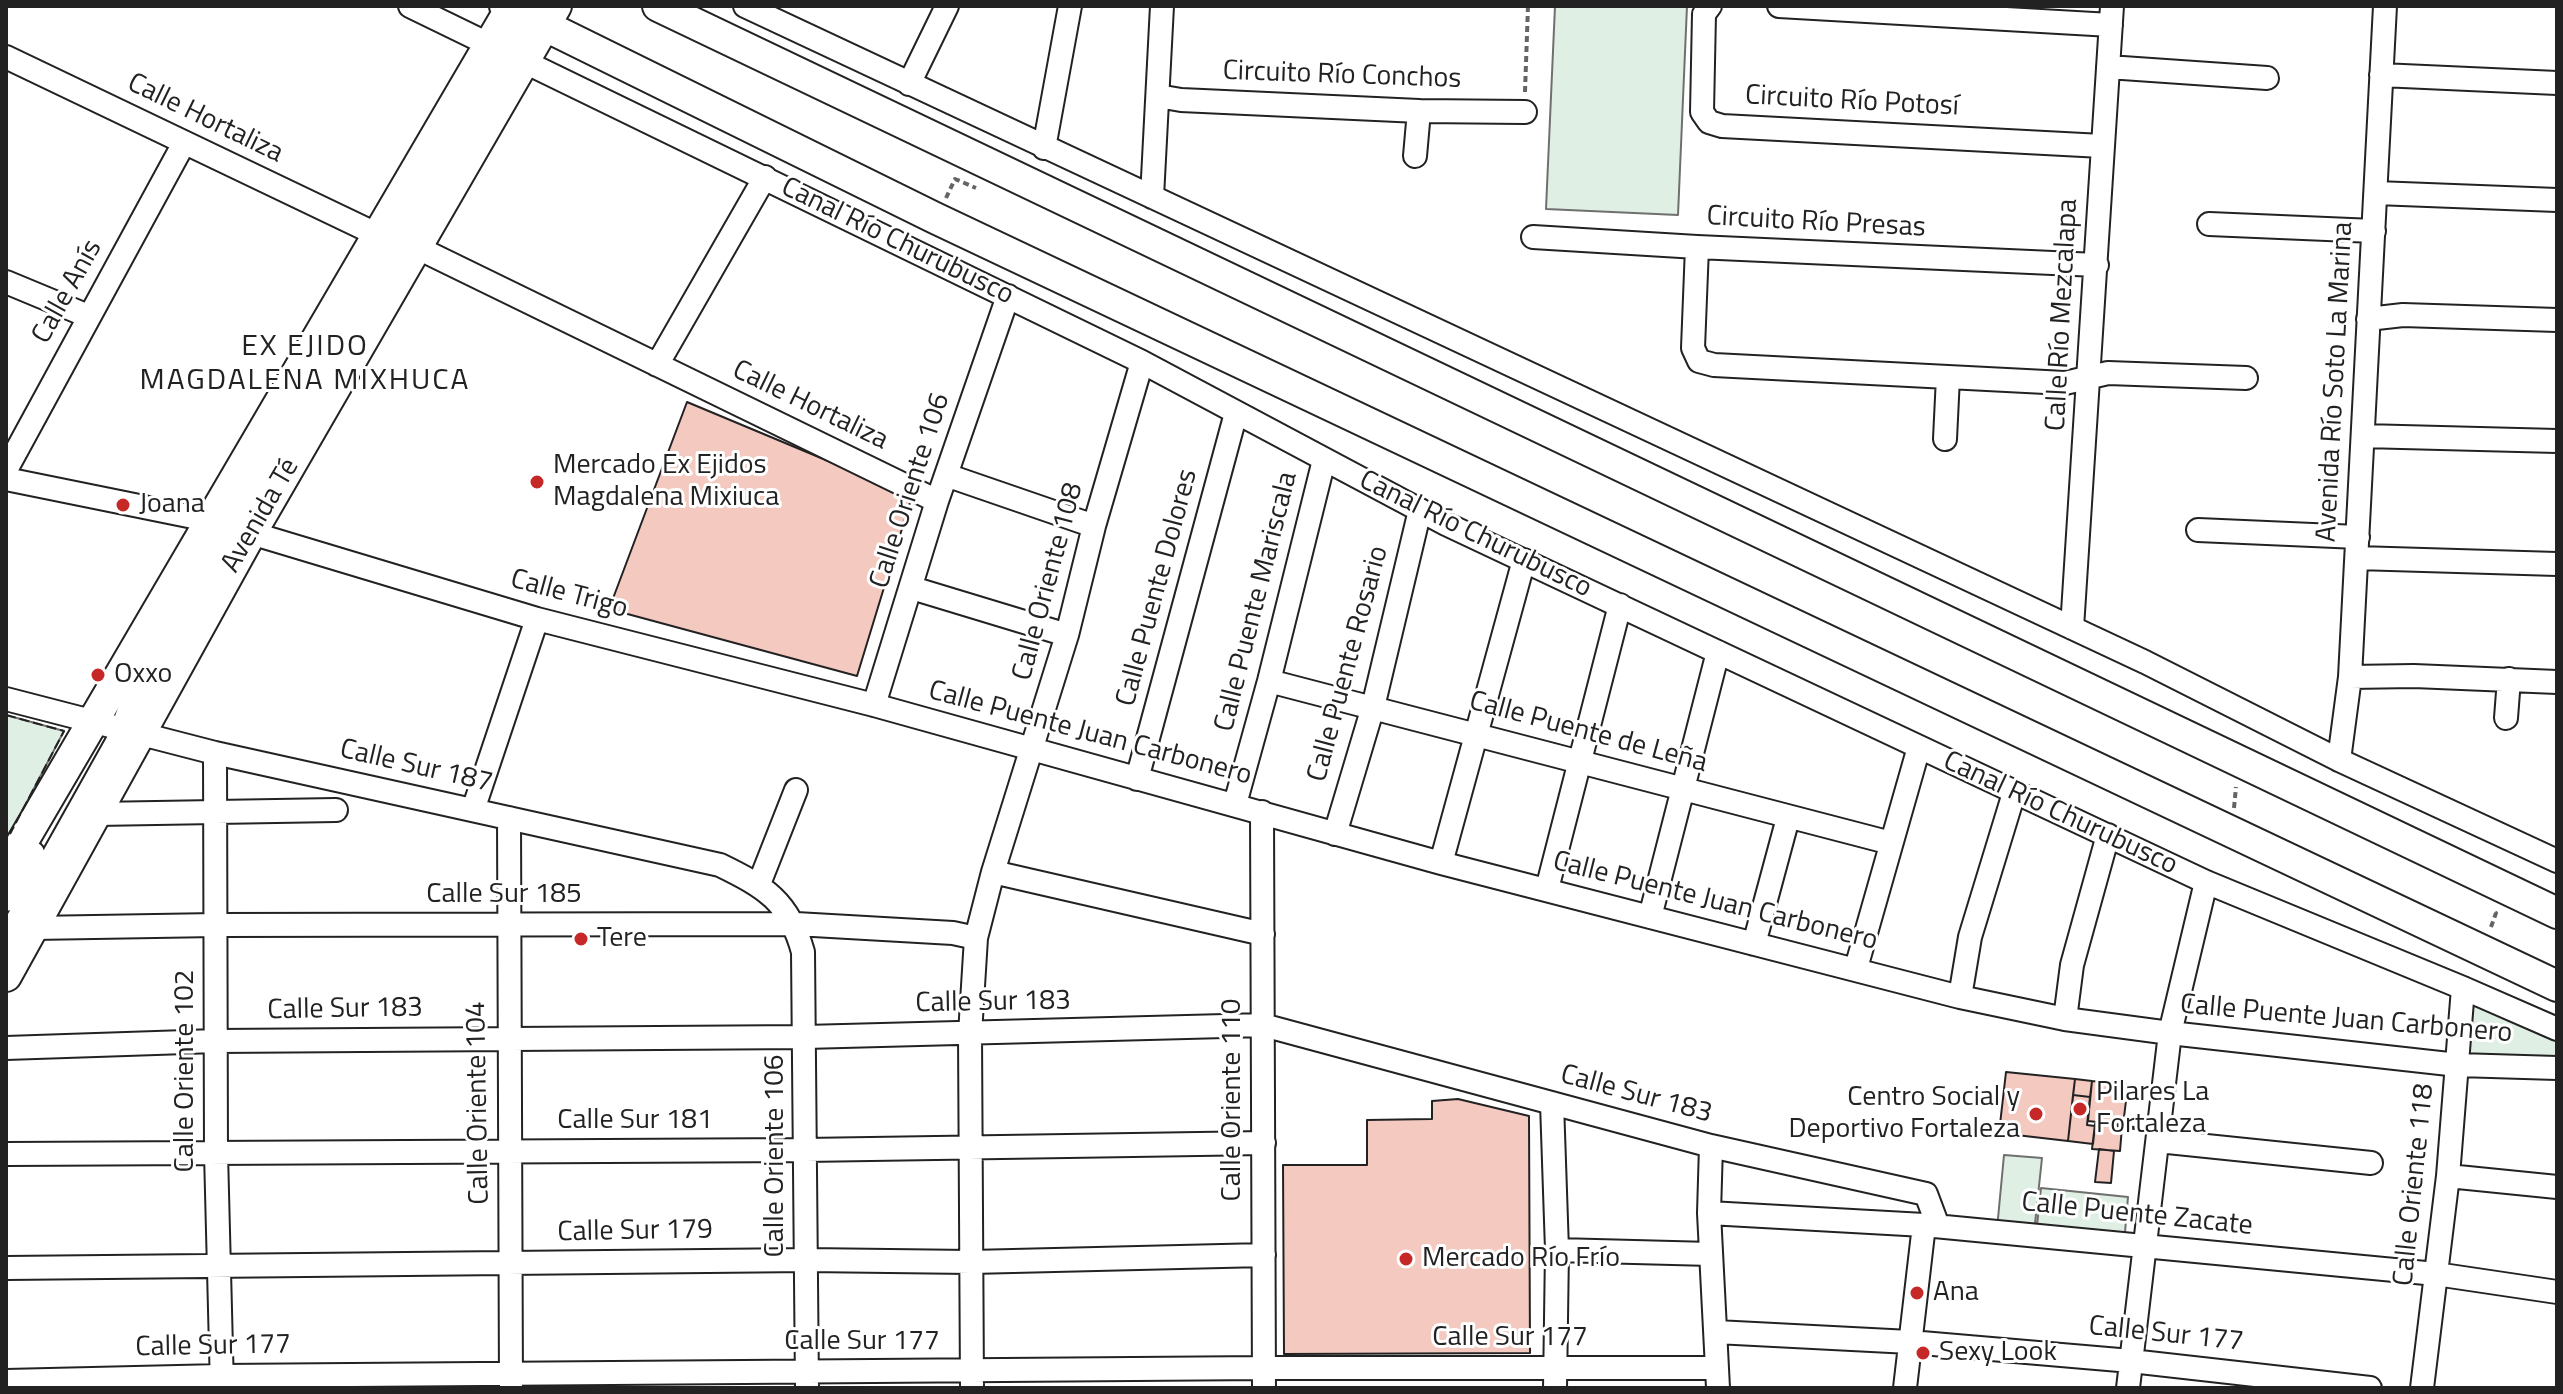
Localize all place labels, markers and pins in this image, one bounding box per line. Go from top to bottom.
place label: Mercado Ex Ejidos Magdalena Mixiuca [553,449,779,515]
marker: Mercado Ex Ejidos Magdalena Mixiuca [528,473,546,491]
place label: Joana [139,488,205,522]
marker: Joana [114,496,132,514]
place label: Oxxo [114,658,172,692]
marker: Oxxo [89,666,107,684]
place label: Tere [597,922,647,956]
marker: Tere [572,930,590,948]
place label: Pilares La Fortaleza [2096,1076,2209,1142]
place label: Centro Social y Deportivo Fortaleza [1789,1081,2020,1147]
marker: Pilares La Fortaleza [2071,1100,2089,1118]
marker: Centro Social y Deportivo Fortaleza [2027,1105,2045,1123]
place label: Mercado Río Frío [1422,1242,1620,1276]
marker: Mercado Río Frío [1397,1250,1415,1268]
place label: Ana [1933,1276,1979,1310]
marker: Ana [1908,1284,1926,1302]
place label: Sexy Look [1939,1336,2057,1370]
marker: Sexy Look [1914,1344,1932,1362]

